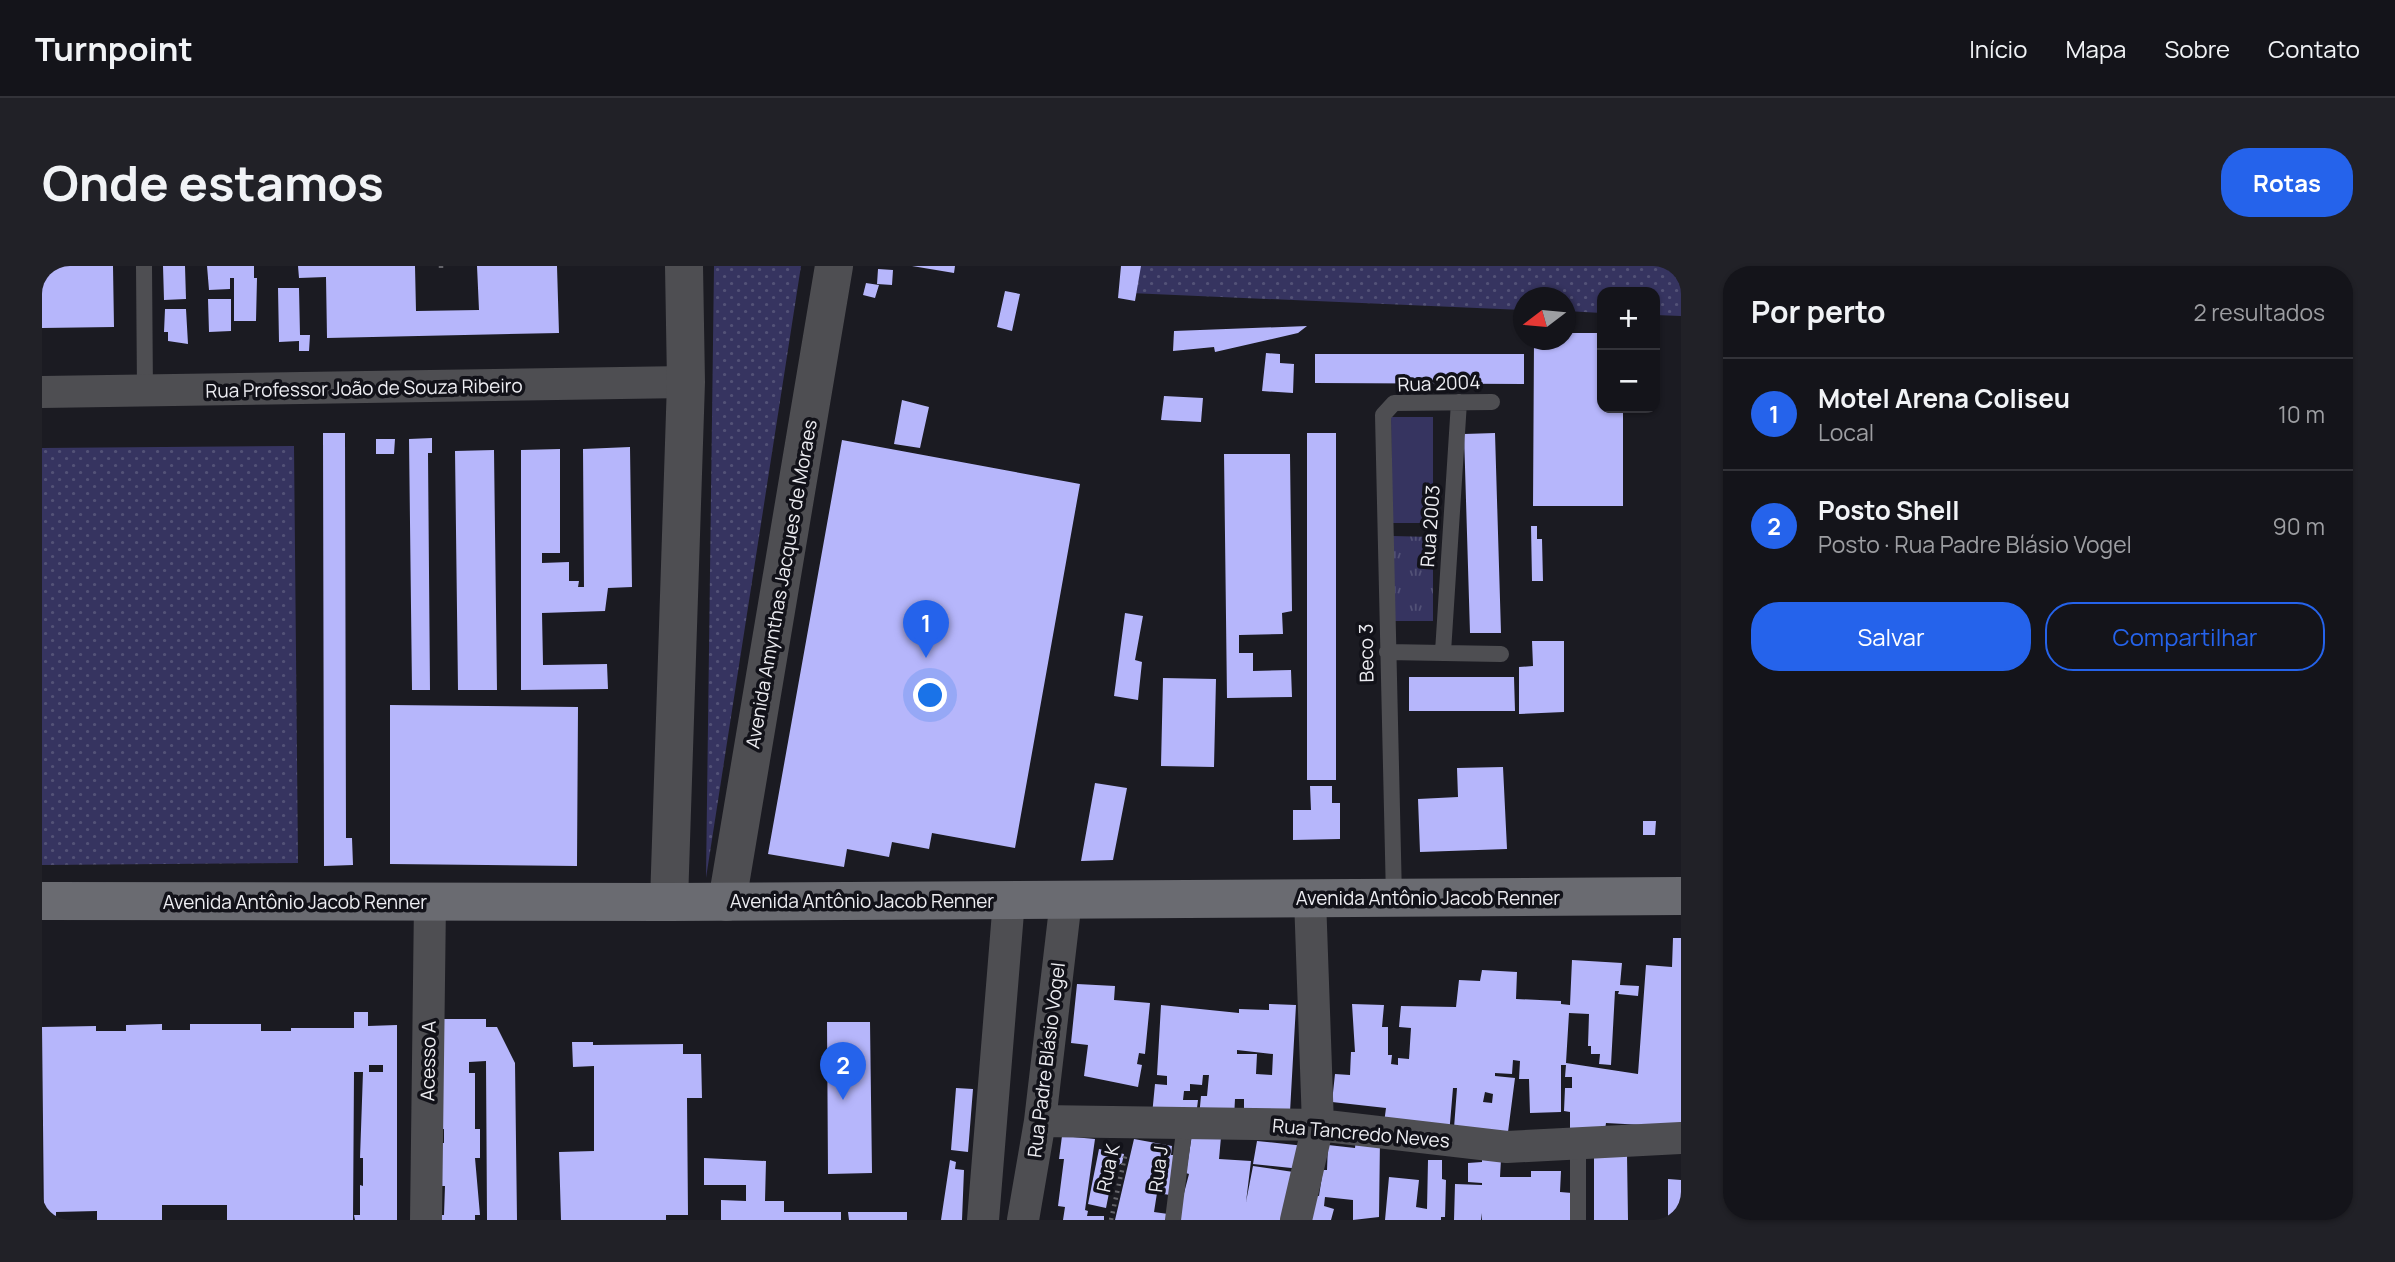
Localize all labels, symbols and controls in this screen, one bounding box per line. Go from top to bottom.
text: Turnpoint [35,26,193,71]
text: Início [1969,32,2027,65]
text: Mapa [2065,32,2126,65]
text: Sobre [2164,32,2230,65]
text: Contato [2268,32,2360,65]
button: Rotas [2221,148,2353,217]
text: Onde estamos [42,149,384,216]
north arrow [1513,287,1576,350]
map controls [1597,287,1660,413]
button: + [1597,287,1660,350]
text: Por perto [1751,291,1886,332]
text: 2 resultados [2193,296,2325,328]
button: − [1597,350,1660,413]
street label: Rua 2004 [1397,369,1481,397]
street label: Rua Professor João de Souza Ribeiro [205,372,523,404]
text: Motel Arena Coliseu [1818,380,2070,416]
text: 1 [1769,398,1779,430]
text: 10 m [2278,398,2325,430]
text: Local [1818,416,1874,448]
street label: Avenida Amynthas Jacques de Moraes [739,417,823,751]
street label: Rua 2003 [1414,484,1446,568]
text: Posto Shell [1818,492,1960,528]
text: 2 [1767,510,1781,542]
text: 90 m [2273,510,2325,542]
text: Posto · Rua Padre Blásio Vogel [1818,528,2132,560]
pin: 1 [903,600,949,658]
button: Salvar [1751,602,2031,671]
button: Compartilhar [2045,602,2325,671]
street label: Beco 3 [1352,624,1380,682]
your location [913,678,947,712]
street label: Avenida Antônio Jacob Renner [1296,885,1560,911]
street label: Avenida Antônio Jacob Renner [730,888,994,914]
street label: Avenida Antônio Jacob Renner [163,889,427,915]
street label: Rua Padre Blásio Vogel [1021,961,1071,1159]
street label: Acesso A [414,1021,442,1101]
pin: 2 [820,1042,866,1100]
street label: Rua Tancredo Neves [1271,1112,1451,1154]
street label: Rua K [1090,1141,1126,1195]
street label: Rua J [1142,1144,1174,1194]

